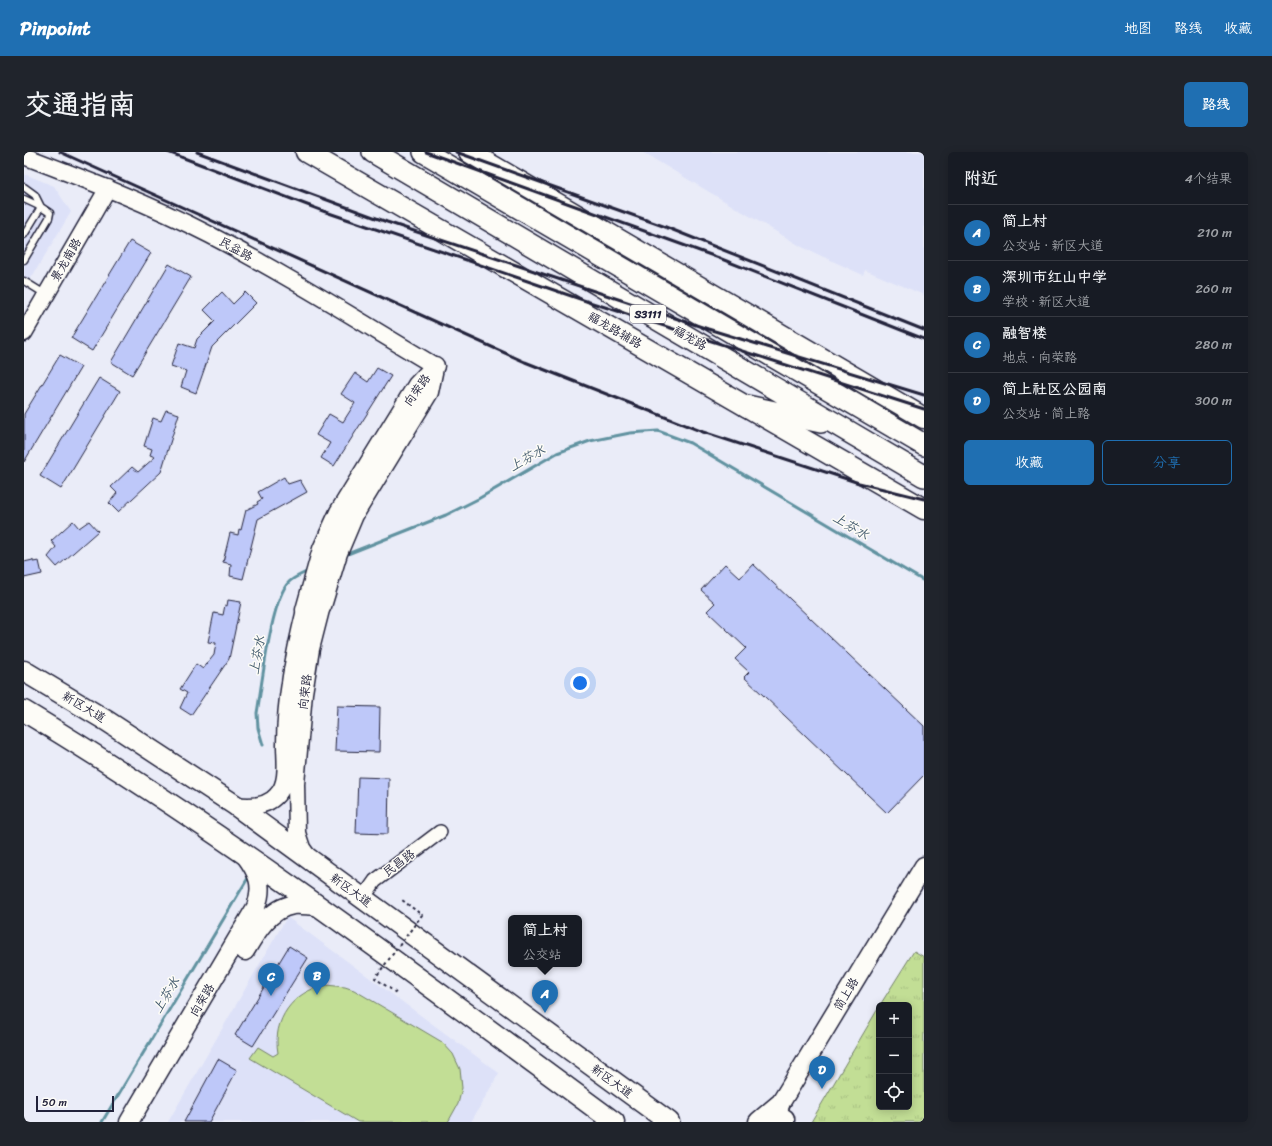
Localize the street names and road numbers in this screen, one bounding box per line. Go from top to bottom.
street label: 民益路 [215,231,257,267]
street label: 景龙南路 [44,234,88,286]
street label: 福龙路辅路 [584,305,646,355]
road number: S3111 [630,305,666,323]
street label: 福龙路 [669,319,711,357]
street label: 向荣路 [398,369,436,411]
street label: 向荣路 [292,673,318,711]
street label: 新区大道 [58,685,110,729]
street label: 民昌路 [378,843,420,883]
street label: 新区大道 [325,867,377,913]
street label: 简上路 [827,973,865,1015]
street label: 向荣路 [183,979,221,1021]
street label: 新区大道 [586,1058,638,1104]

